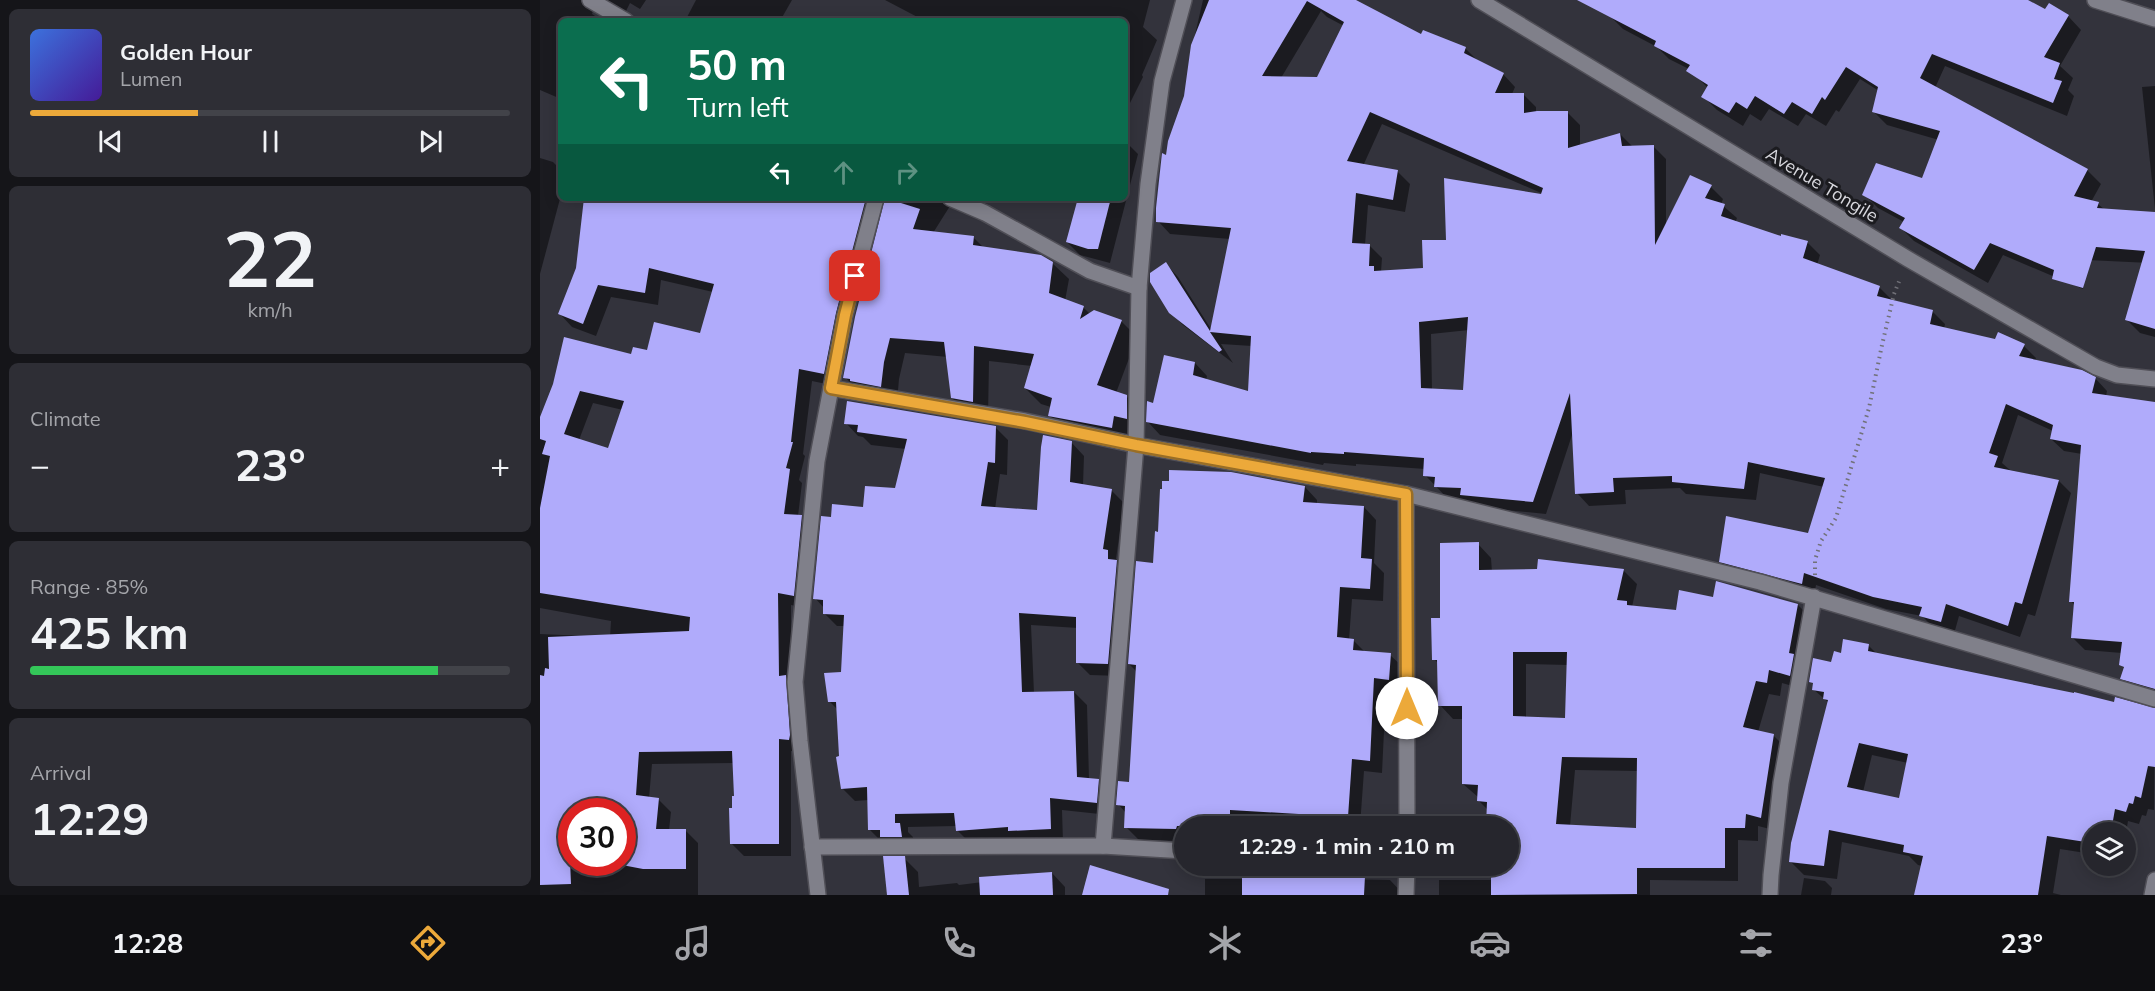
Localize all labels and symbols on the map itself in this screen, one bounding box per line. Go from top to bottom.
street label: Avenue Tongile [1762,142,1883,227]
pin [829,250,880,301]
position arrow [1375,676,1439,740]
speed limit sign: 30 [558,798,636,876]

